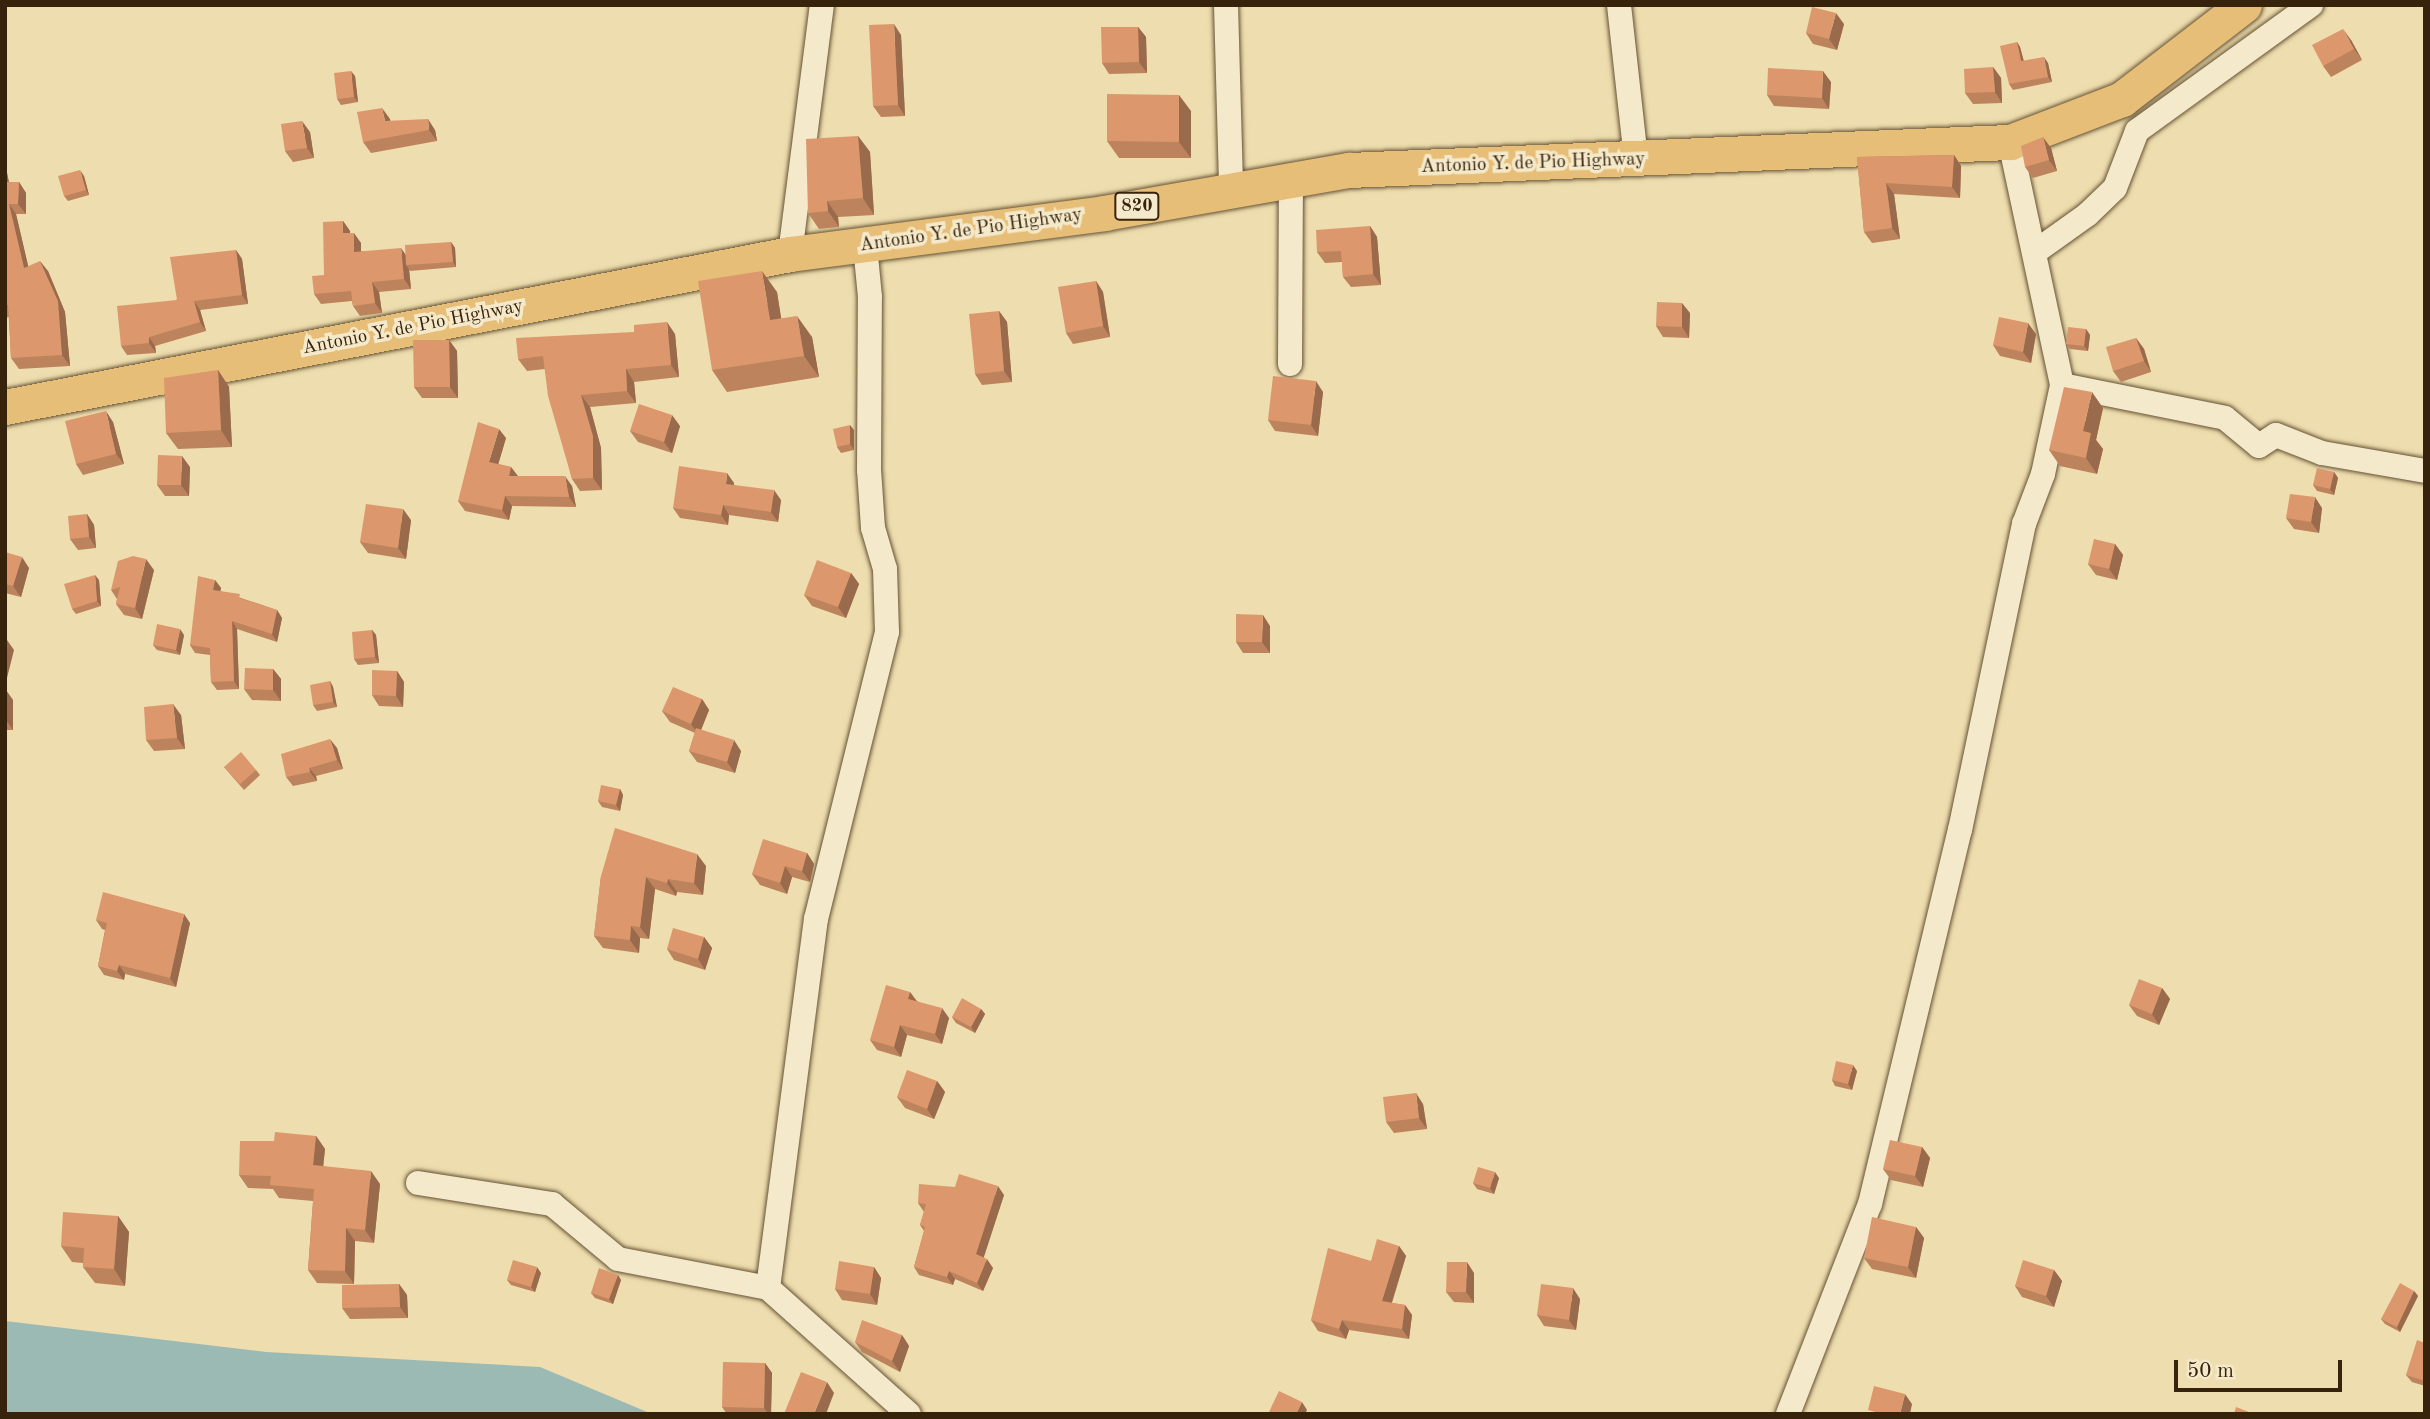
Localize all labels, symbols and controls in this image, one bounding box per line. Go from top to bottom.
street label: Antonio Y. de Pio Highway [1420,149,1646,179]
road number: 820 [1114,191,1160,220]
street label: Antonio Y. de Pio Highway [858,204,1084,258]
street label: Antonio Y. de Pio Highway [301,295,525,361]
scale bar [2178,1346,2346,1390]
text: 50 m [2187,1361,2234,1382]

